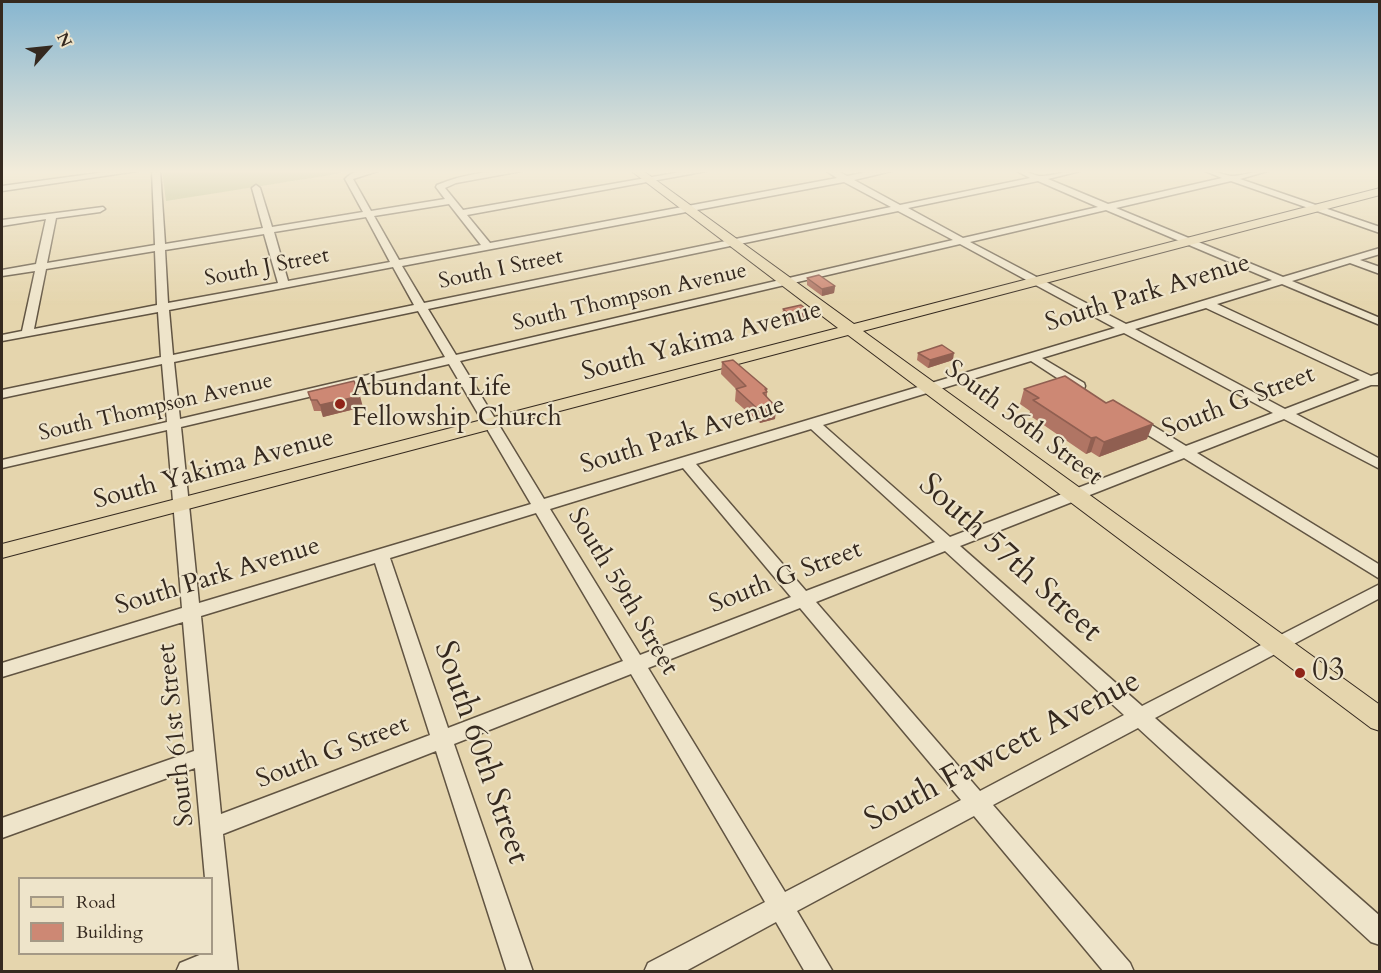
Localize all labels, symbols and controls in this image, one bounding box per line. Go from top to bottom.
north arrow [18,18,78,78]
text: N [51,29,77,51]
street label: South J Street [203,243,331,293]
street label: South I Street [437,244,565,296]
street label: South Park Avenue [1042,248,1254,340]
street label: South Thompson Avenue [510,258,750,338]
street label: South Yakima Avenue [579,295,825,389]
street label: South 56th Street [938,355,1108,493]
street label: South G Street [1158,360,1320,446]
street label: South Thompson Avenue [36,368,276,448]
place label: Abundant Life Fellowship Church [352,373,562,434]
street label: South Park Avenue [577,390,789,482]
marker: Abundant Life Fellowship Church [333,397,347,411]
street label: South Yakima Avenue [91,423,337,517]
street label: South 57th Street [910,467,1108,651]
street label: South 59th Street [560,503,684,681]
street label: South Park Avenue [112,531,324,623]
street label: South G Street [705,535,867,621]
street label: South 60th Street [424,637,536,869]
street label: South 61st Street [152,642,202,828]
place label: 03 [1312,654,1345,692]
street label: South Fawcett Avenue [859,663,1147,841]
marker: 03 [1293,666,1307,680]
street label: South G Street [252,710,414,796]
legend [18,877,213,955]
text: Road [76,890,116,915]
text: Building [76,920,143,945]

